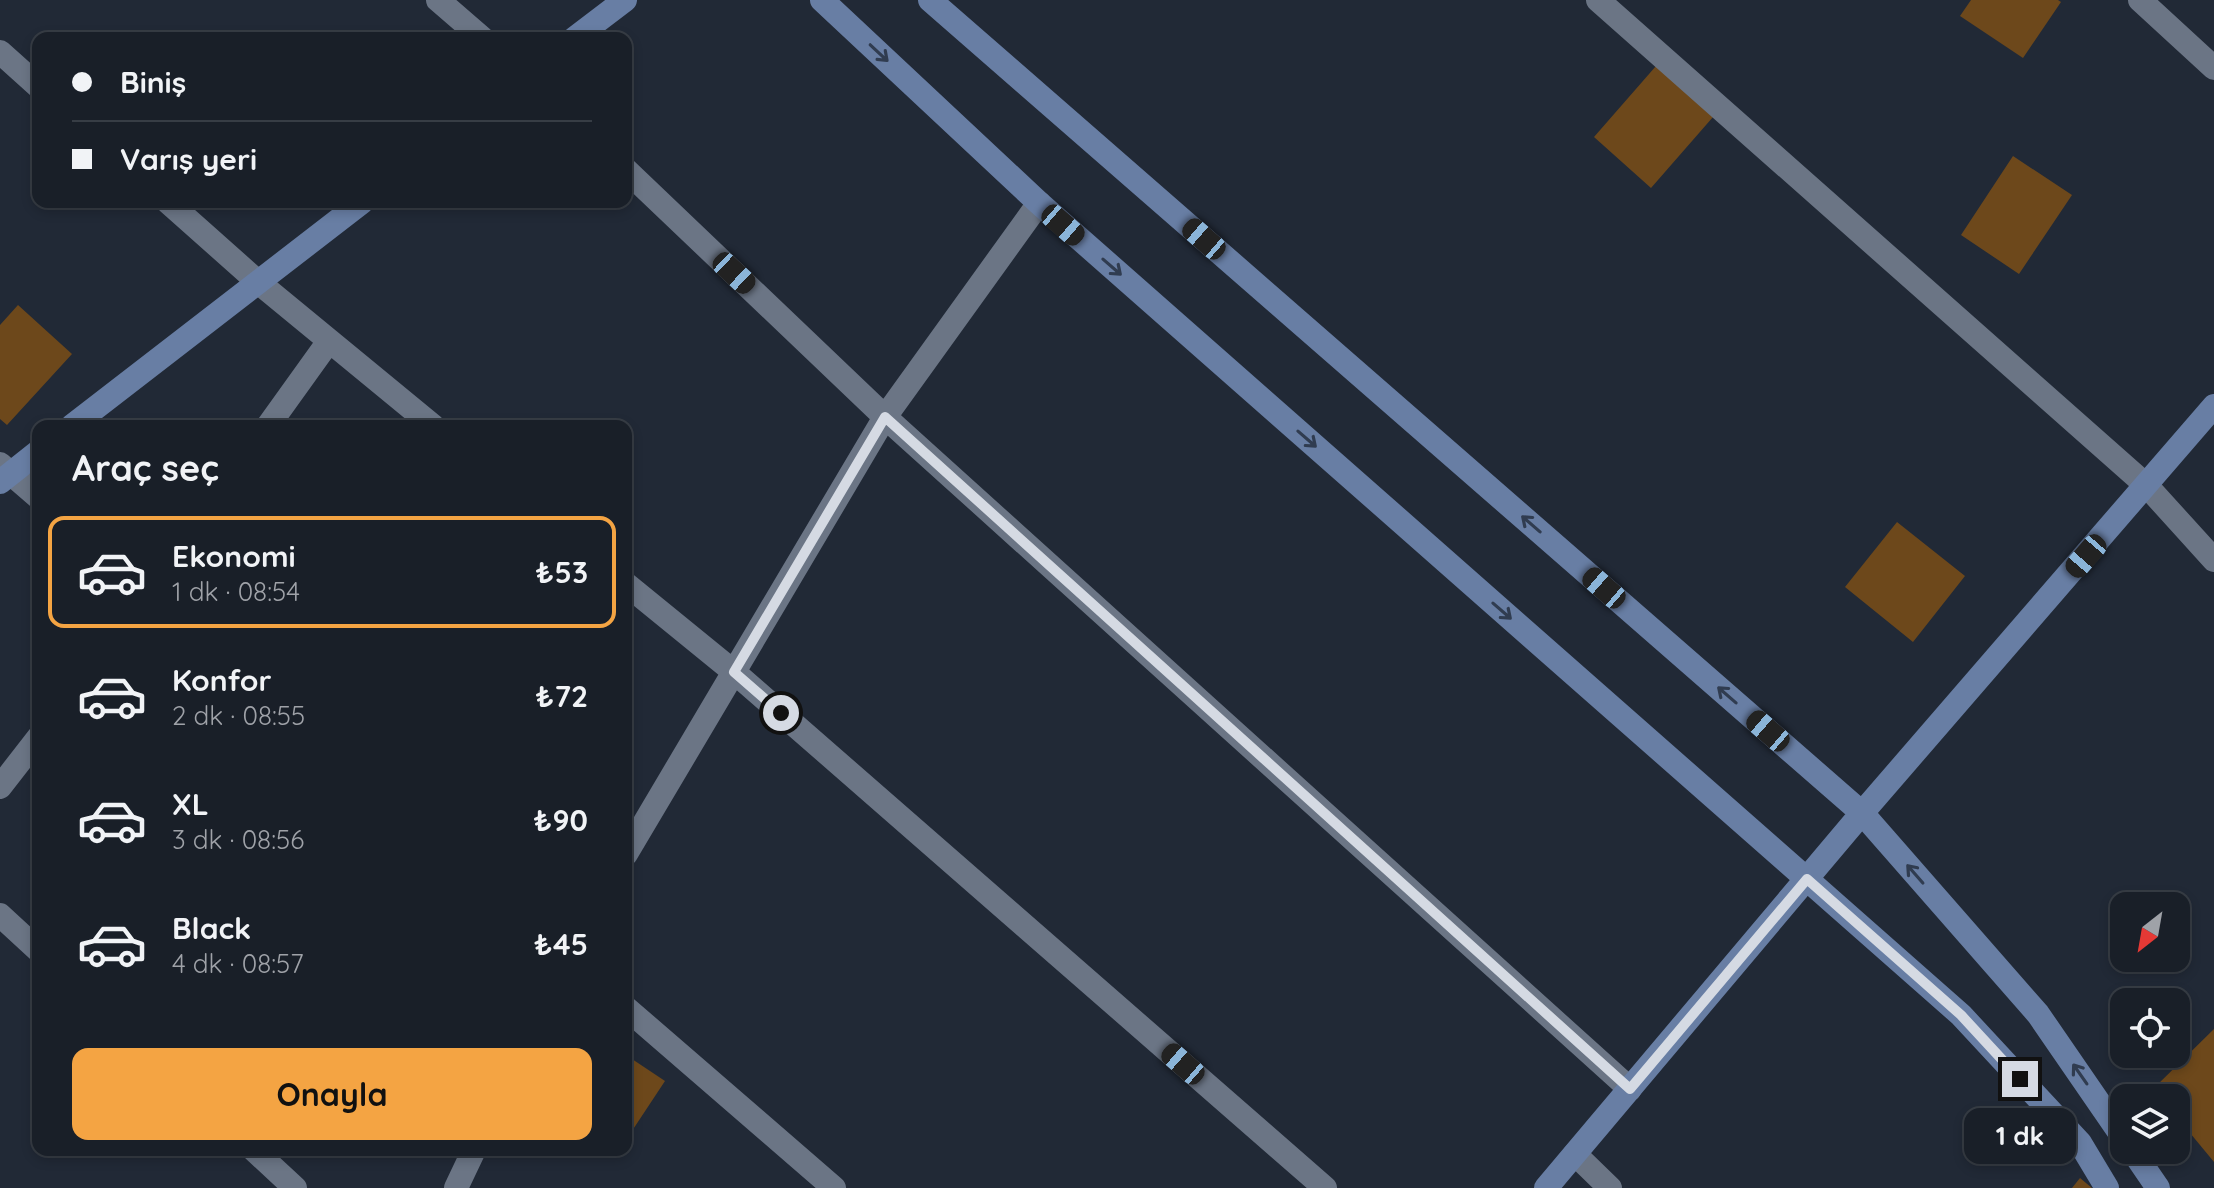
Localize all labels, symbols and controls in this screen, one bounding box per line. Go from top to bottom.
one-way arrow [869,44,889,63]
text: Biniş [120,63,186,101]
text: Varış yeri [120,140,257,178]
car [1037,200,1089,250]
car [1178,214,1230,264]
car [708,248,760,298]
one-way arrow [1101,258,1121,276]
one-way arrow [1296,430,1316,448]
text: Araç seç [72,445,219,490]
one-way arrow [1521,515,1541,533]
car [2061,530,2111,582]
icon: car [76,536,148,608]
text: Ekonomi [172,537,296,575]
text: ₺53 [536,553,588,591]
car [1578,563,1630,613]
text: 1 dk · 08:54 [172,575,300,608]
one-way arrow [1492,601,1512,619]
icon: car [76,660,148,732]
text: Konfor [172,661,272,699]
text: ₺72 [535,677,588,715]
one-way arrow [1717,686,1737,704]
route start [763,695,799,731]
text: 2 dk · 08:55 [172,699,305,732]
car [1742,706,1794,756]
icon: car [76,784,148,856]
text: XL [172,785,209,823]
text: ₺90 [534,801,588,839]
text: 3 dk · 08:56 [172,823,304,856]
one-way arrow [1906,864,1924,884]
north arrow [2110,892,2190,972]
map controls [2110,892,2190,1164]
icon: car [76,908,148,980]
text: Black [172,909,251,947]
text: ₺45 [534,925,588,963]
text: 4 dk · 08:57 [172,947,304,980]
button: locate [2110,988,2190,1068]
car [1157,1039,1209,1089]
button: Onayla [72,1048,592,1140]
route end [2002,1061,2038,1097]
one-way arrow [2072,1064,2088,1086]
button: layers [2110,1084,2190,1164]
callout: 1 dk [1964,1107,2076,1163]
text: 1 dk [1996,1119,2044,1152]

